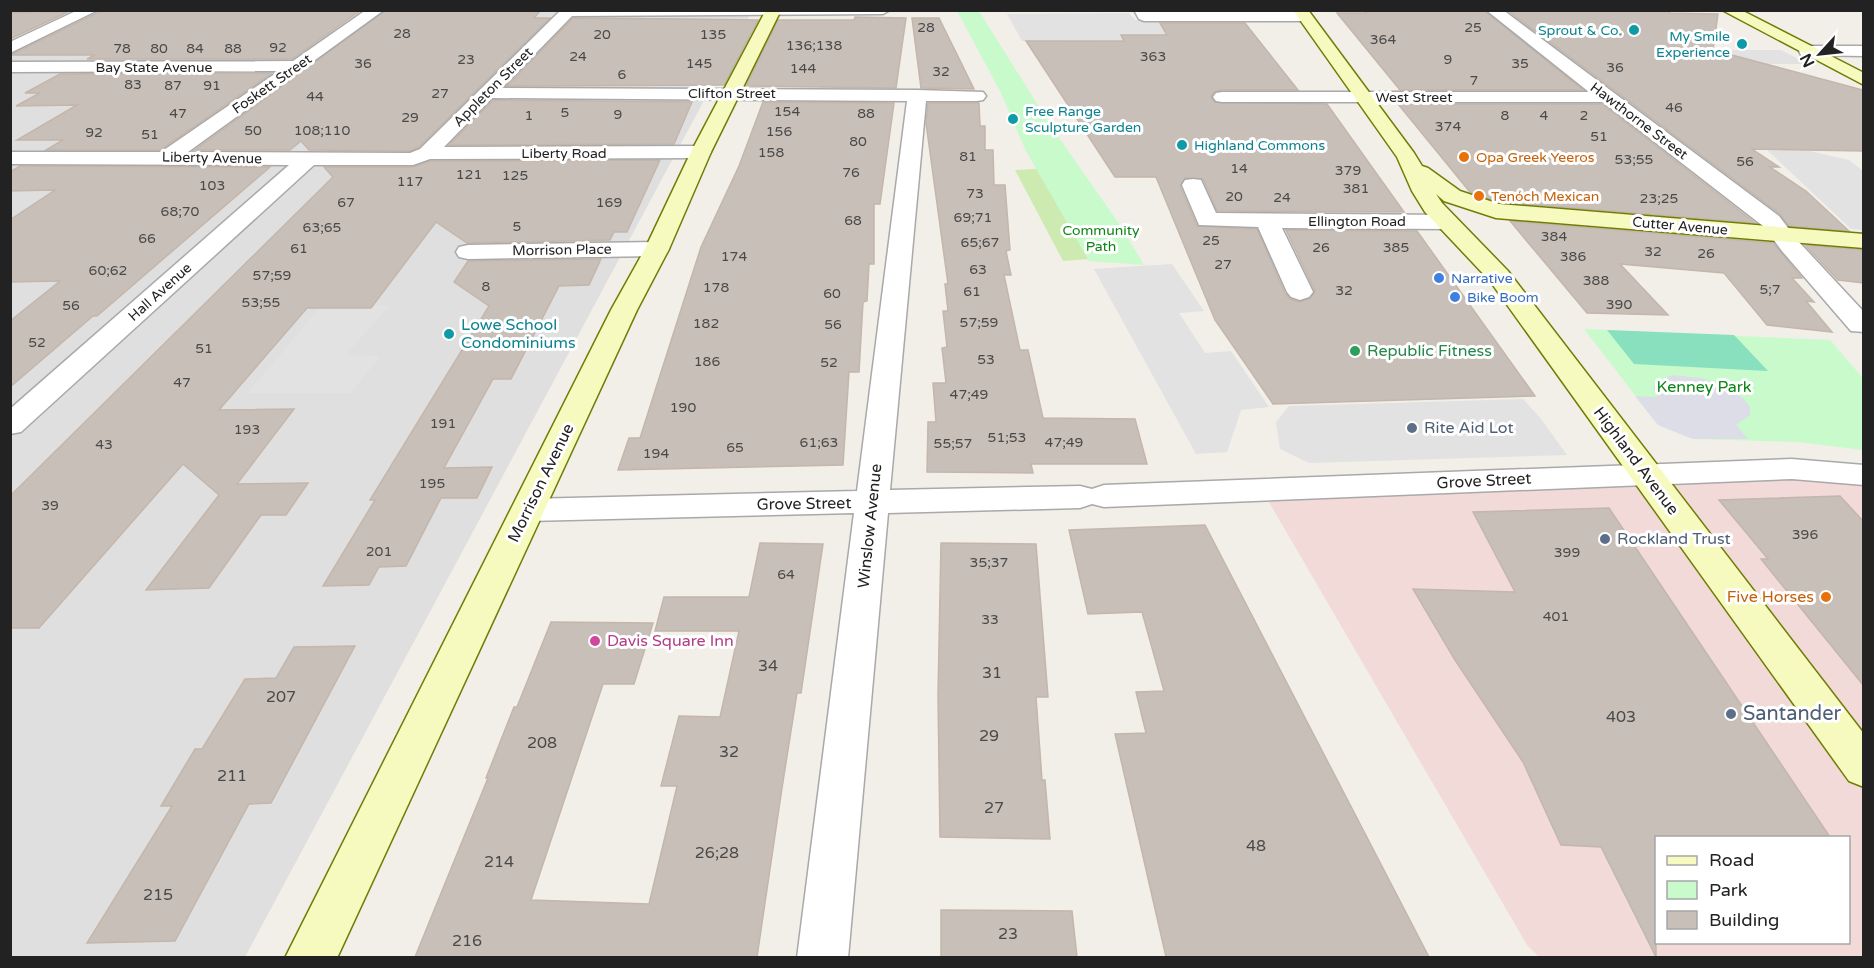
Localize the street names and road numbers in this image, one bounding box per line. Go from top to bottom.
street label: Appleton Street [450,43,537,130]
street label: Foskett Street [229,50,315,118]
street label: Bay State Avenue [96,59,213,76]
street label: Hawthorne Street [1587,79,1692,164]
street label: Clifton Street [688,85,777,102]
street label: West Street [1375,89,1453,106]
street label: Liberty Road [521,145,607,162]
street label: Liberty Avenue [162,149,262,167]
street label: Ellington Road [1308,213,1406,230]
street label: Cutter Avenue [1632,213,1728,239]
street label: Morrison Place [512,241,612,259]
street label: Hall Avenue [125,259,195,325]
street label: Highland Avenue [1589,403,1683,519]
street label: Morrison Avenue [504,420,578,546]
street label: Winslow Avenue [854,463,886,589]
street label: Grove Street [1436,469,1532,493]
street label: Grove Street [756,493,852,515]

